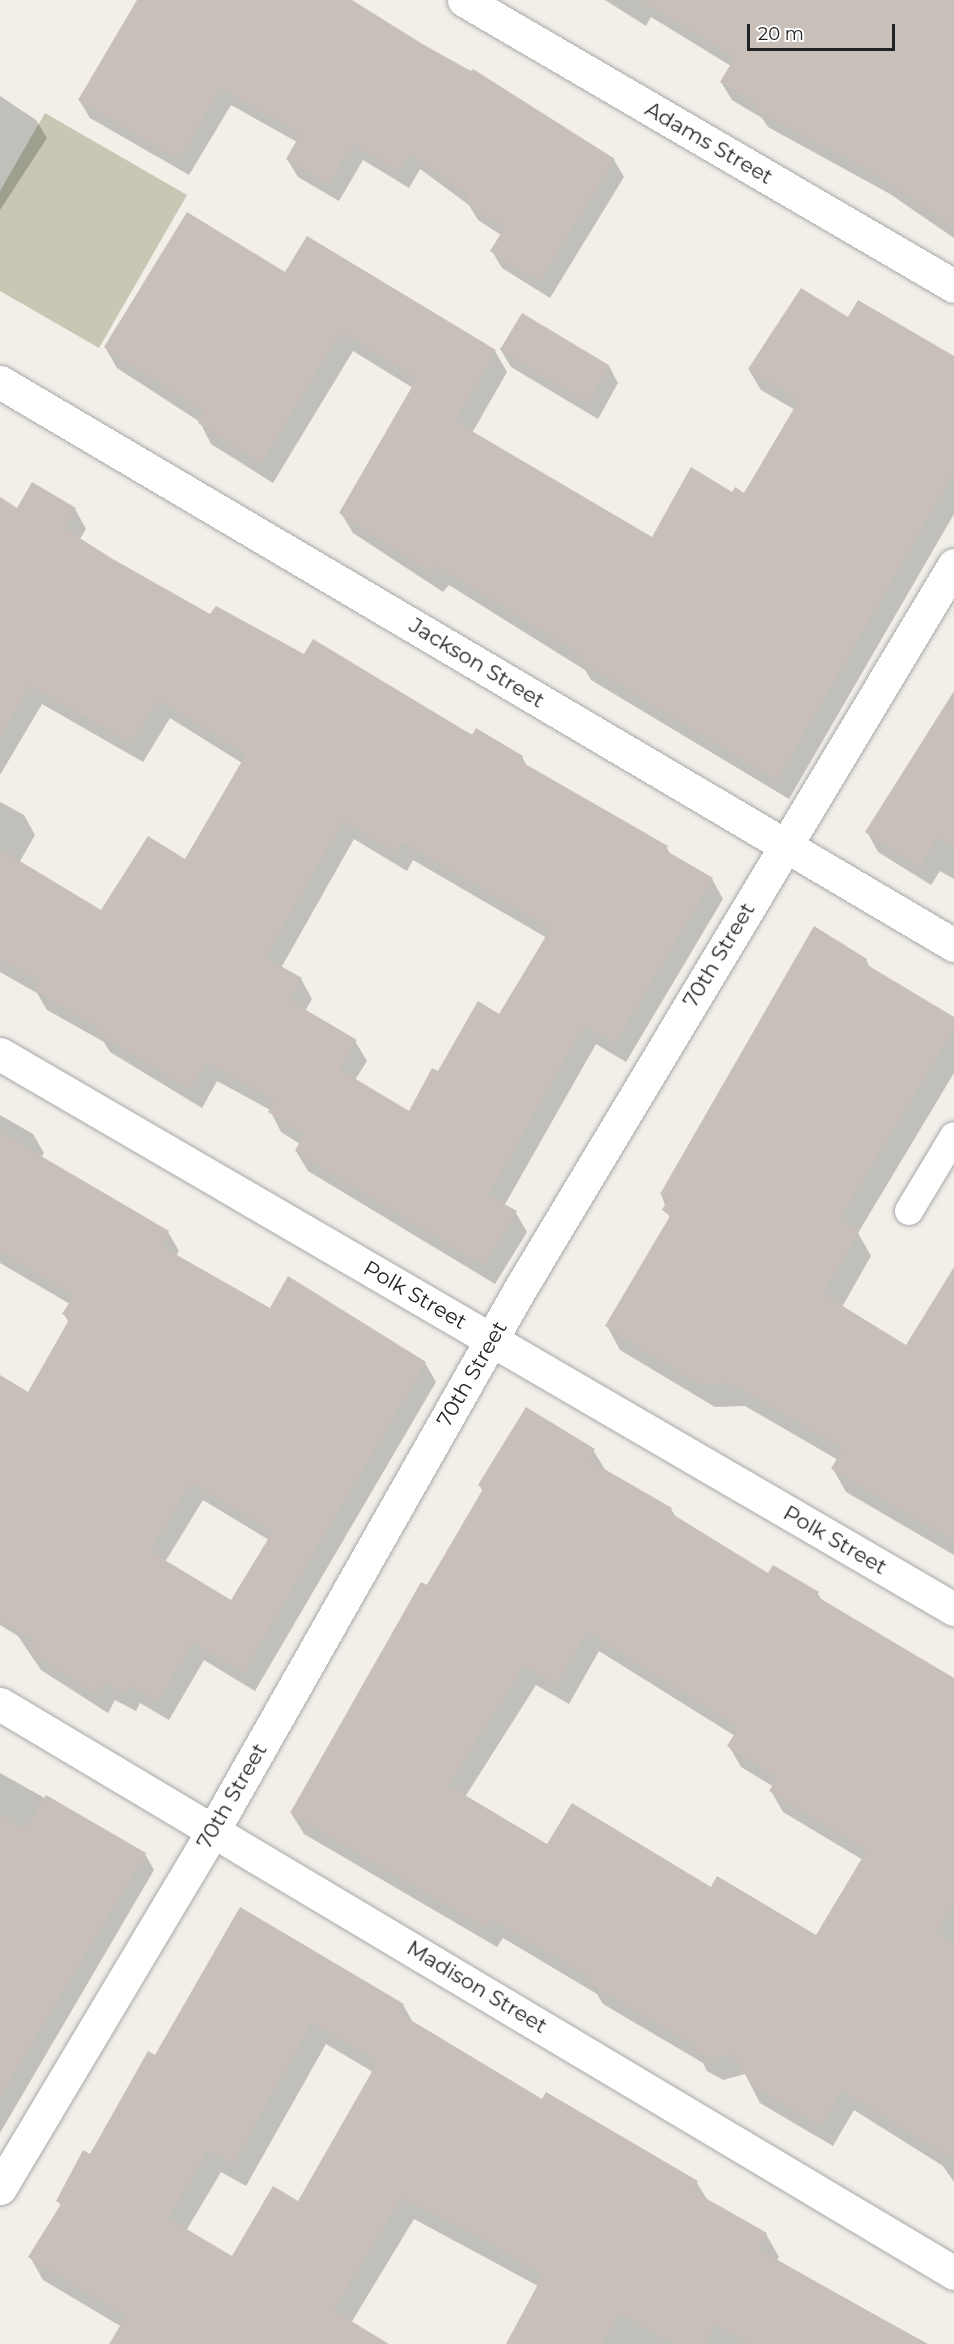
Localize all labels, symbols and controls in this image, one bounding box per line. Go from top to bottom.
scale bar [750,12,898,50]
text: 20 m [758,23,804,45]
street label: Adams Street [641,96,777,190]
street label: Jackson Street [405,613,549,713]
street label: 70th Street [678,898,760,1012]
street label: Polk Street [359,1255,471,1335]
street label: 70th Street [432,1317,512,1431]
street label: Polk Street [779,1500,891,1580]
street label: 70th Street [192,1739,272,1853]
street label: Madison Street [402,1935,552,2039]

